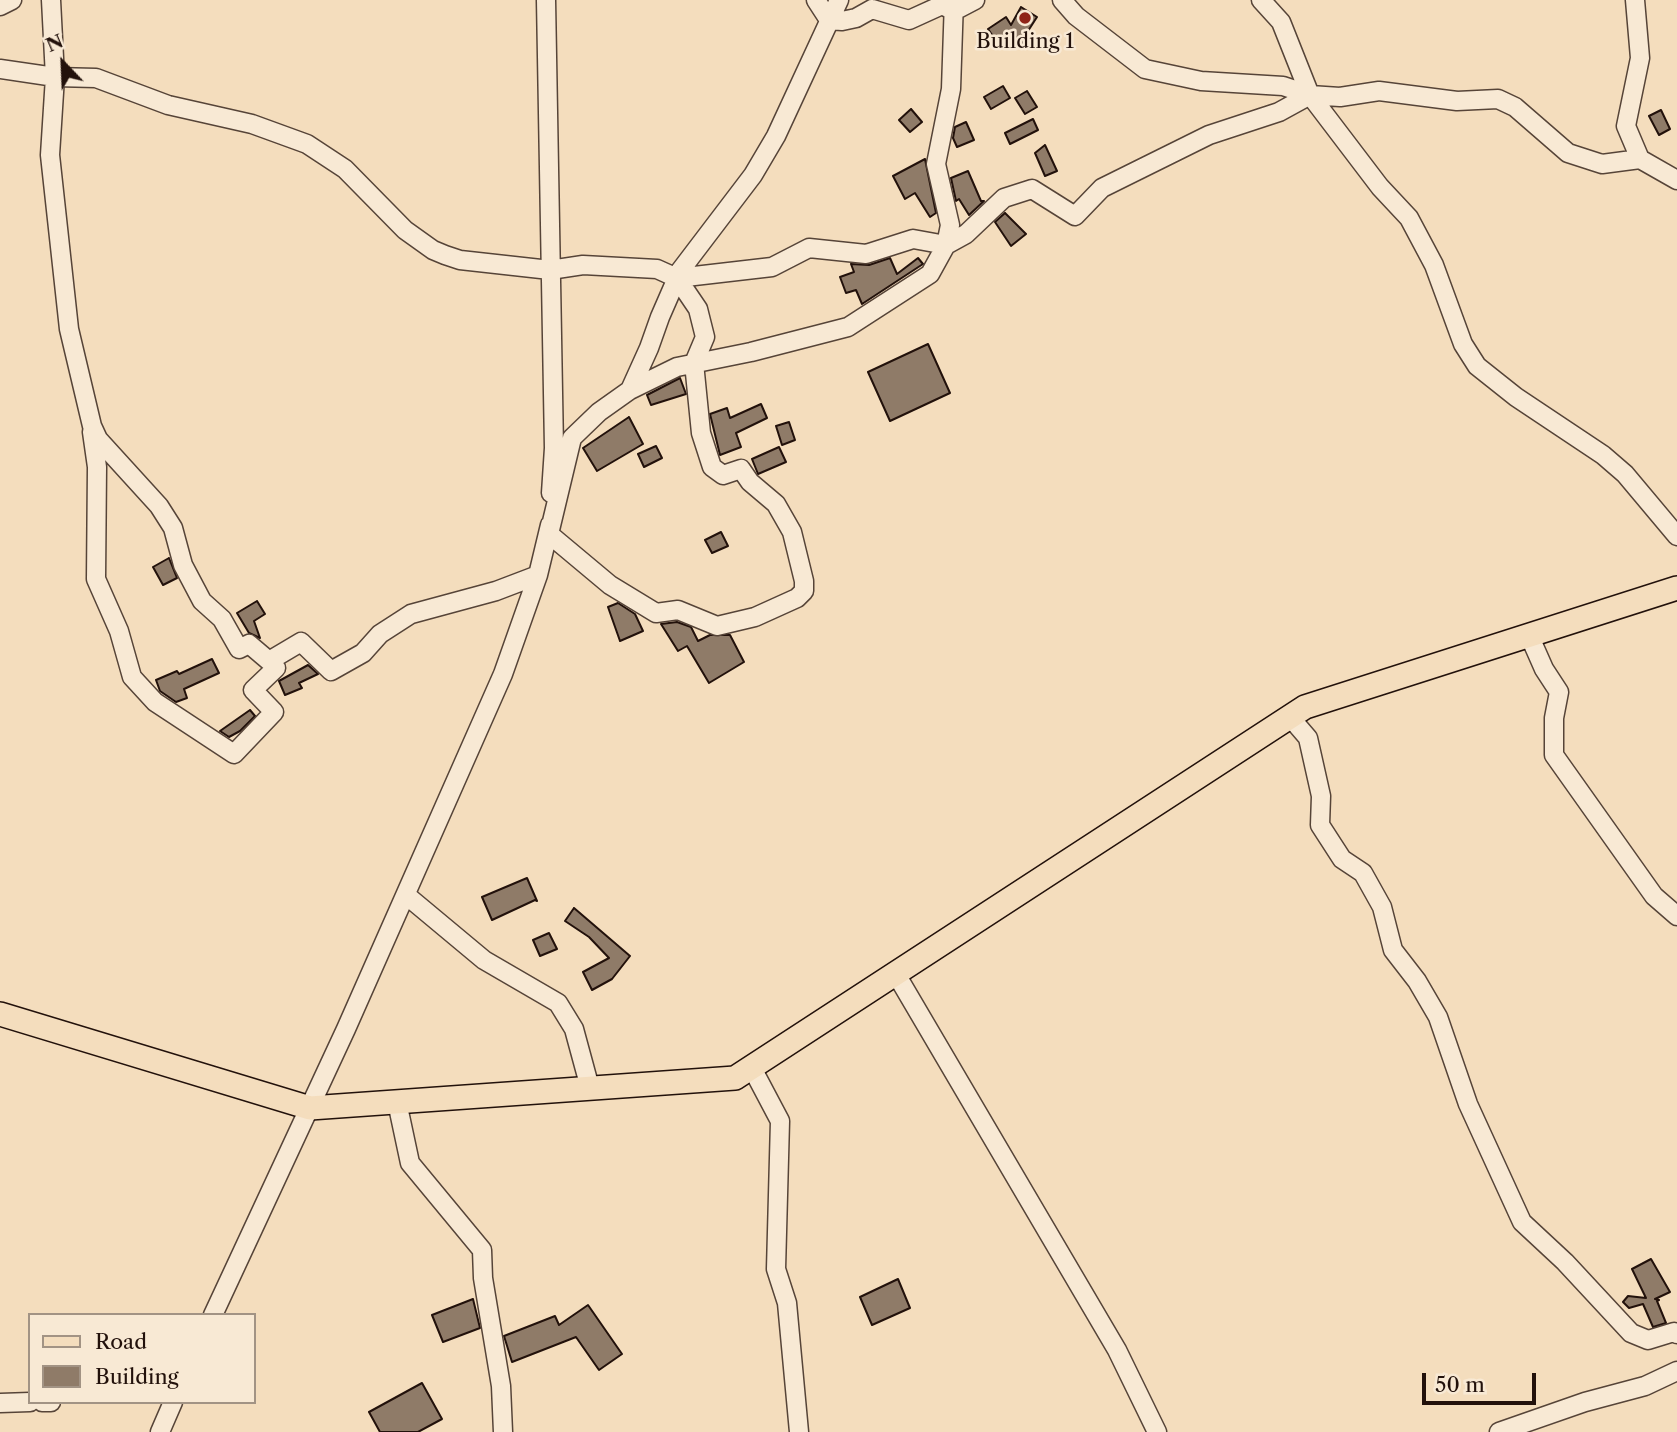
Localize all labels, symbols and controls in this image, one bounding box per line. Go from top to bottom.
marker: Building 1 [1017,10,1033,26]
north arrow [28,28,98,98]
text: N [42,29,67,57]
place label: Building 1 [976,29,1074,55]
legend [28,1313,256,1404]
text: Road [95,1329,147,1354]
scale bar [1425,1358,1539,1402]
text: Building [95,1364,179,1389]
text: 50 m [1435,1372,1485,1397]

